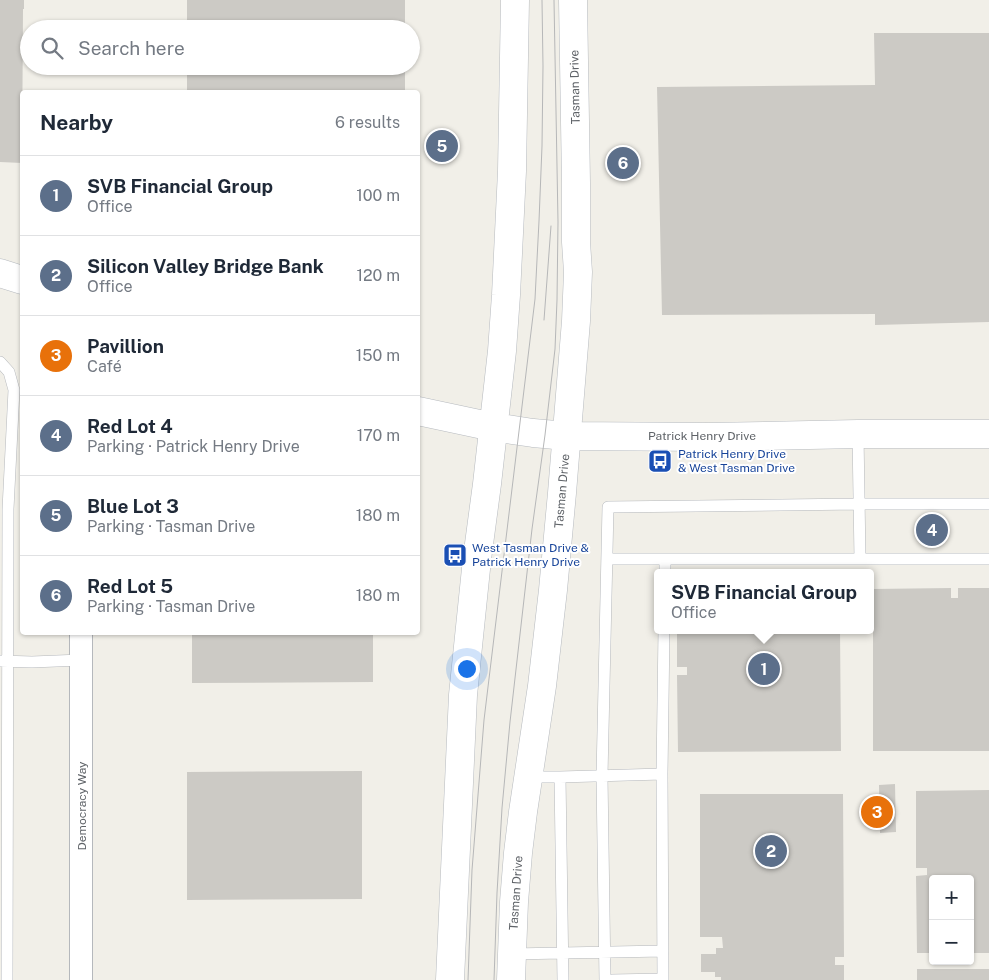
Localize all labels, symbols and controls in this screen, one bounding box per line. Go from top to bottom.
search box [20,20,420,75]
icon: search [38,34,66,62]
text: Search here [78,37,185,59]
street label: Tasman Drive [567,49,583,124]
text: Nearby [40,110,113,135]
text: 6 results [335,113,400,132]
pin: 5 [426,127,458,165]
pin: 6 [607,144,639,182]
text: SVB Financial Group [87,175,273,197]
text: 1 [53,186,59,205]
text: 100 m [356,186,400,205]
text: Office [87,197,133,216]
text: Silicon Valley Bridge Bank [87,255,324,277]
text: 2 [51,266,61,285]
text: 120 m [356,266,400,285]
text: Office [87,277,133,296]
text: Pavillion [87,335,164,357]
text: 3 [51,346,61,365]
text: 150 m [356,346,400,365]
text: Café [87,357,122,376]
text: Red Lot 4 [87,415,173,437]
text: 4 [51,426,61,445]
text: 170 m [357,426,400,445]
street label: Patrick Henry Drive [648,429,756,443]
text: Parking · Patrick Henry Drive [87,437,300,456]
place label: Patrick Henry Drive & West Tasman Drive [678,447,795,475]
bus stop icon: Patrick Henry Drive & West Tasman Drive [647,448,673,474]
street label: Tasman Drive [552,453,572,529]
text: Blue Lot 3 [87,495,179,517]
text: 5 [51,506,61,525]
text: 180 m [356,506,400,525]
pin: 4 [916,511,948,549]
text: Parking · Tasman Drive [87,517,255,536]
place label: West Tasman Drive & Patrick Henry Drive [472,541,589,569]
bus stop icon: West Tasman Drive & Patrick Henry Drive [442,542,468,568]
popup [654,569,874,634]
text: Red Lot 5 [87,575,173,597]
text: SVB Financial Group [671,581,857,603]
text: 6 [51,586,61,605]
text: 180 m [356,586,400,605]
text: Parking · Tasman Drive [87,597,255,616]
text: Office [671,603,717,622]
pin: 1 [748,650,780,688]
your location [454,656,480,682]
street label: Democracy Way [75,761,89,851]
pin: 3 [861,793,893,831]
pin: 2 [755,832,787,870]
street label: Tasman Drive [506,855,526,931]
map controls [929,875,974,965]
button: + [929,875,974,920]
button: − [929,920,974,965]

